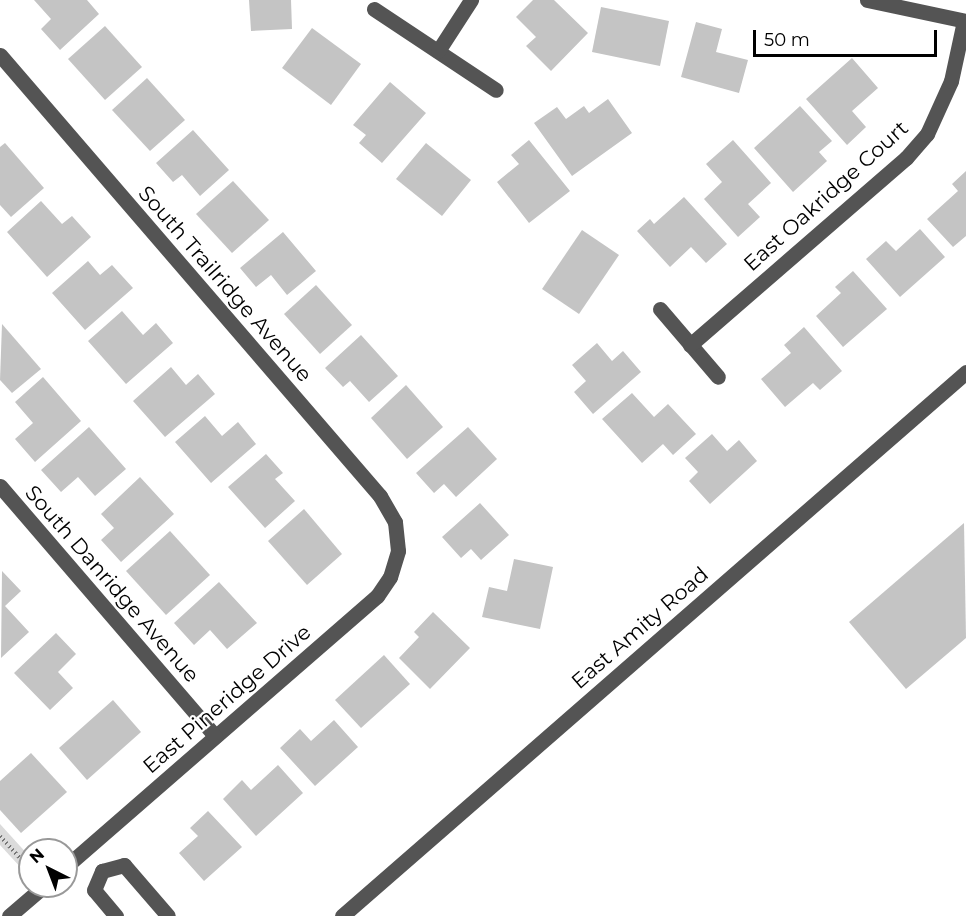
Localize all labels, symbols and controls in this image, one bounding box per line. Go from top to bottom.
scale bar [756,18,940,56]
text: 50 m [764,29,810,51]
street label: East Oakridge Court [739,115,913,277]
street label: South Trailridge Avenue [133,181,317,387]
street label: South Danridge Avenue [20,481,204,687]
street label: East Amity Road [566,562,714,694]
street label: East Pineridge Drive [138,619,316,779]
north arrow [18,838,78,898]
text: N [26,844,48,867]

